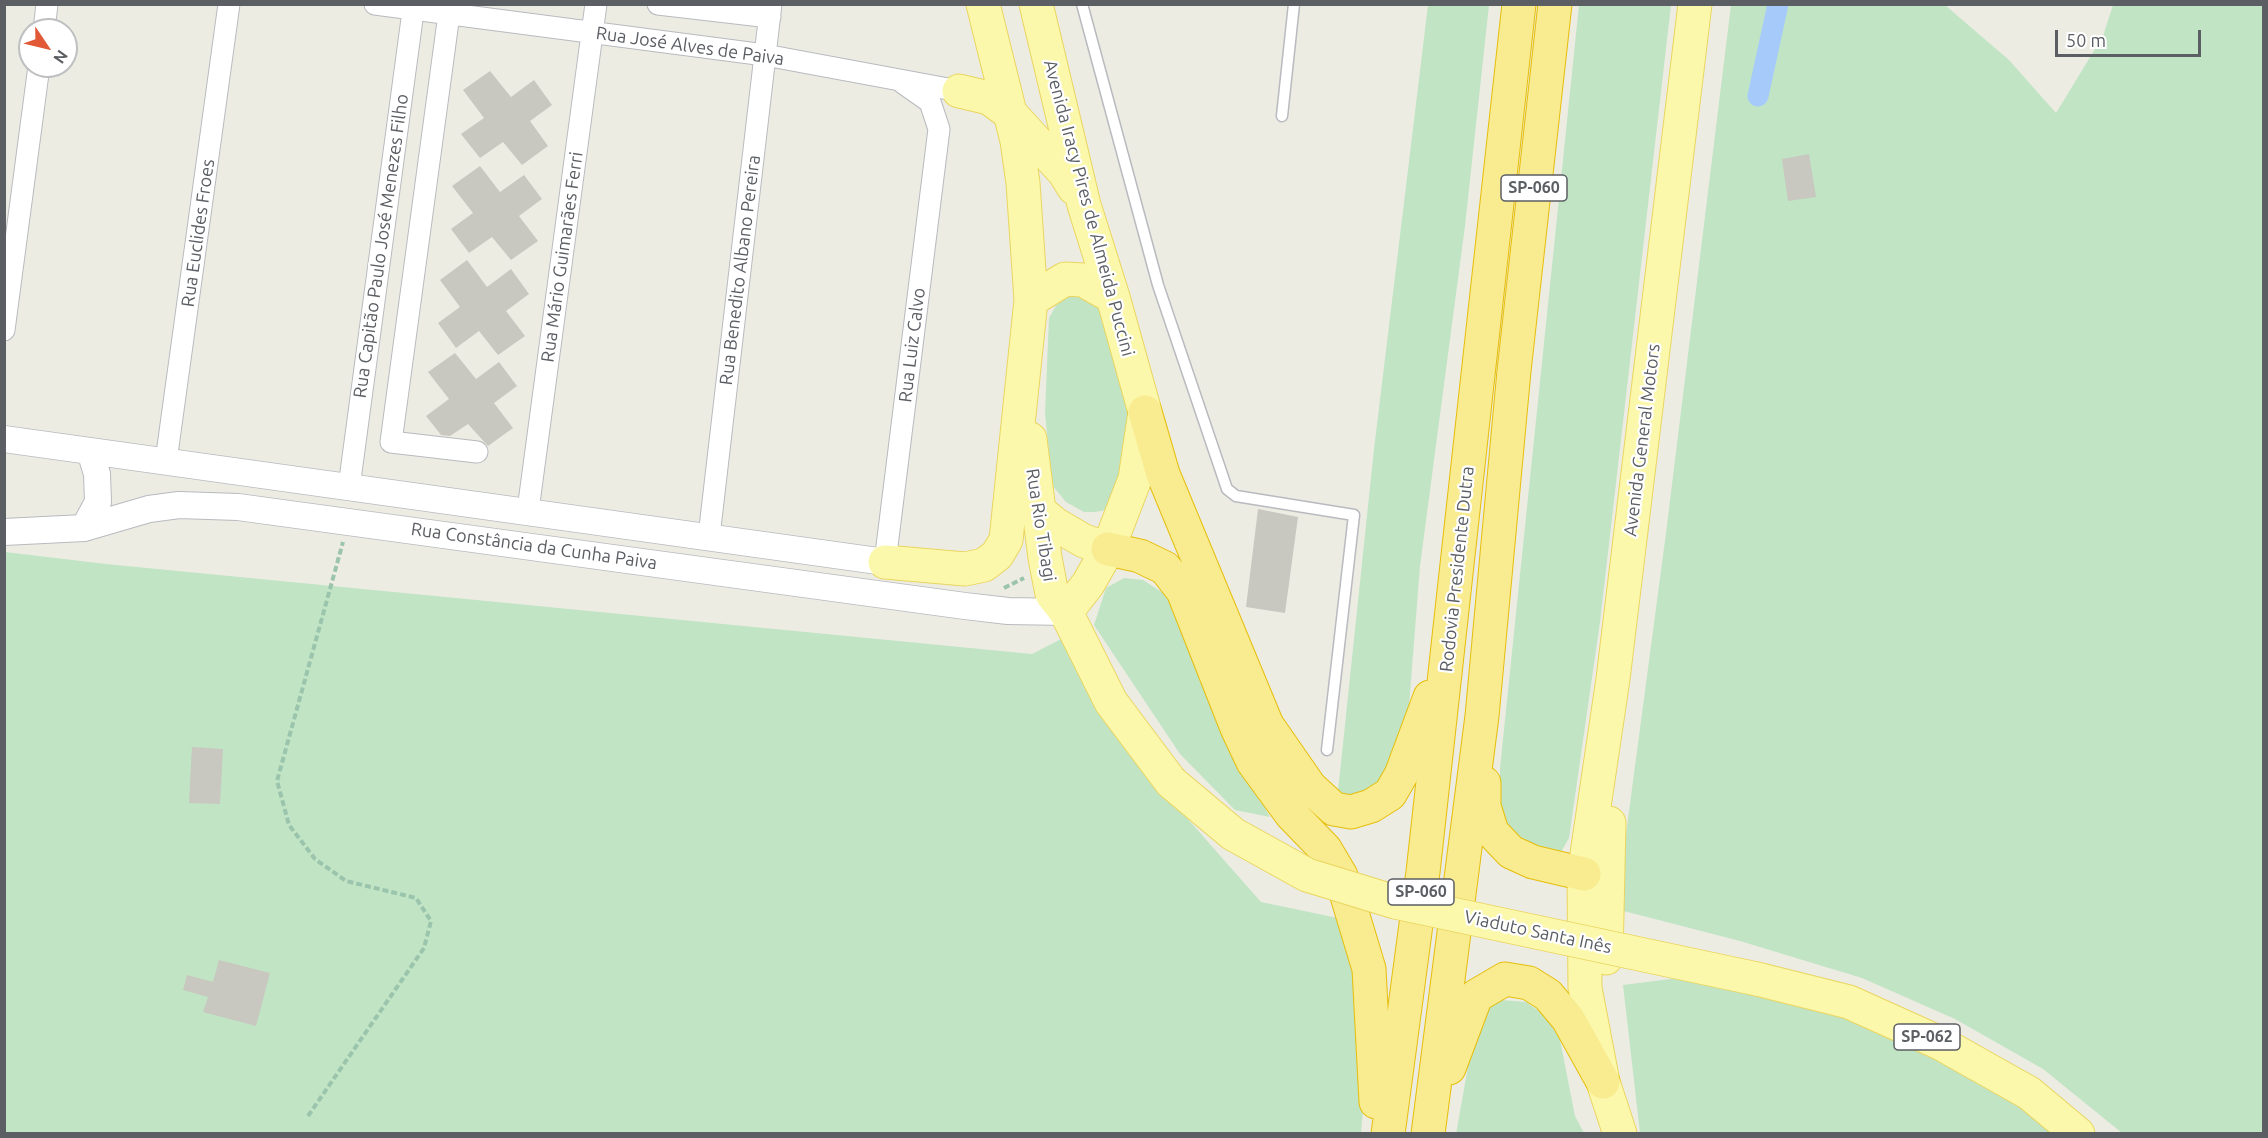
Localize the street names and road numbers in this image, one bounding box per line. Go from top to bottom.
street label: Rua José Alves de Paiva [594,22,786,70]
street label: Avenida Iracy Pires de Almeida Puccini [1039,57,1139,359]
street label: Rua Capitão Paulo José Menezes Filho [349,93,413,399]
street label: Rua Mário Guimarães Ferri [537,150,587,364]
street label: Rua Benedito Albano Pereira [715,154,765,386]
street label: Rua Euclides Froes [177,158,219,308]
road number: SP-060 [1501,175,1567,201]
street label: Rua Luiz Calvo [894,286,930,404]
street label: Avenida General Motors [1619,342,1665,538]
street label: Rodovia Presidente Dutra [1435,465,1479,673]
street label: Rua Rio Tibagi [1021,467,1061,583]
street label: Rua Constância da Cunha Paiva [410,518,658,574]
road number: SP-060 [1388,879,1454,905]
street label: Viaduto Santa Inês [1462,906,1614,958]
road number: SP-062 [1894,1024,1960,1050]

